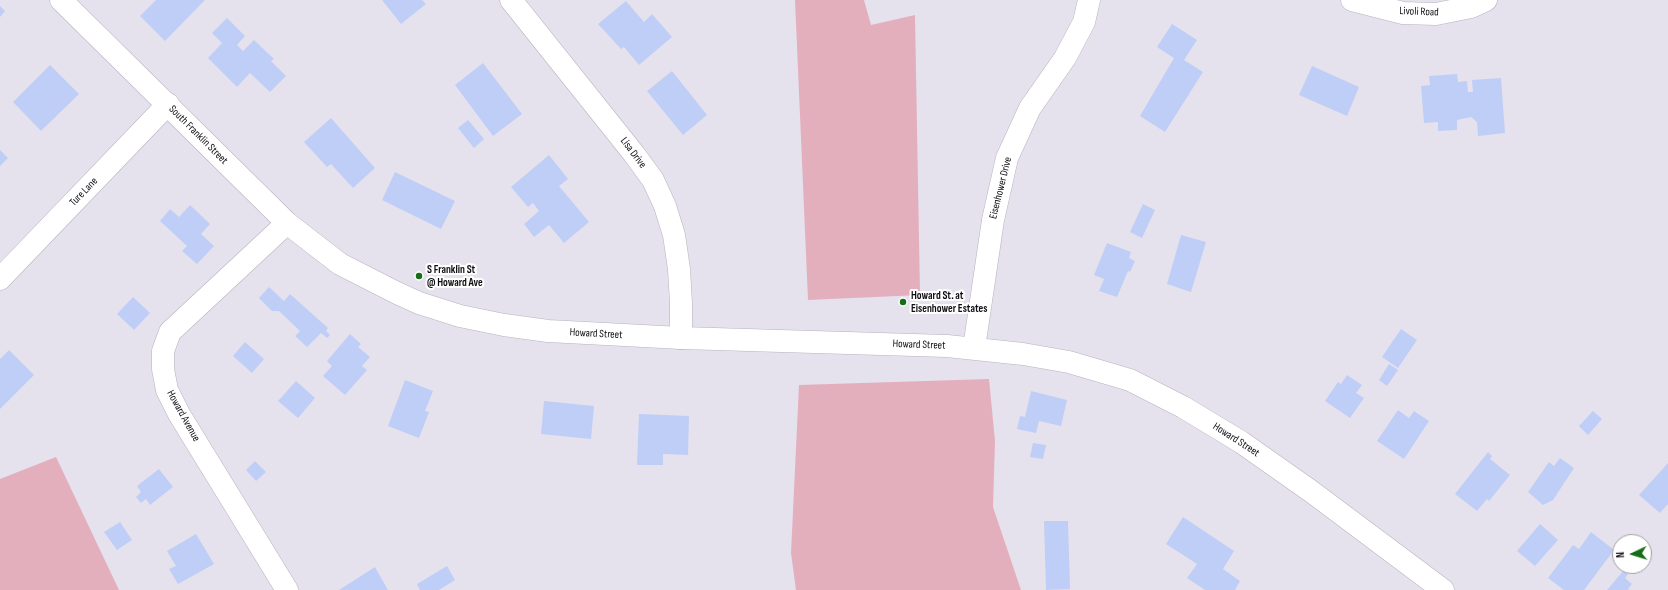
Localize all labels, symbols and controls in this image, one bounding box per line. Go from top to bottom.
street label: Livoli Road [1399,5,1439,19]
street label: South Franklin Street [166,103,230,167]
street label: Lisa Drive [617,135,649,171]
street label: Eisenhower Drive [987,156,1015,220]
street label: Ture Lane [67,175,101,209]
place label: S Franklin St @ Howard Ave [427,263,483,289]
marker: S Franklin St @ Howard Ave [414,271,424,281]
place label: Howard St. at Eisenhower Estates [911,289,987,315]
marker: Howard St. at Eisenhower Estates [898,297,908,307]
street label: Howard Street [569,326,623,342]
street label: Howard Street [892,337,946,353]
street label: Howard Avenue [164,388,202,444]
street label: Howard Street [1210,420,1262,460]
north arrow [1612,534,1652,574]
text: N [1614,551,1627,558]

